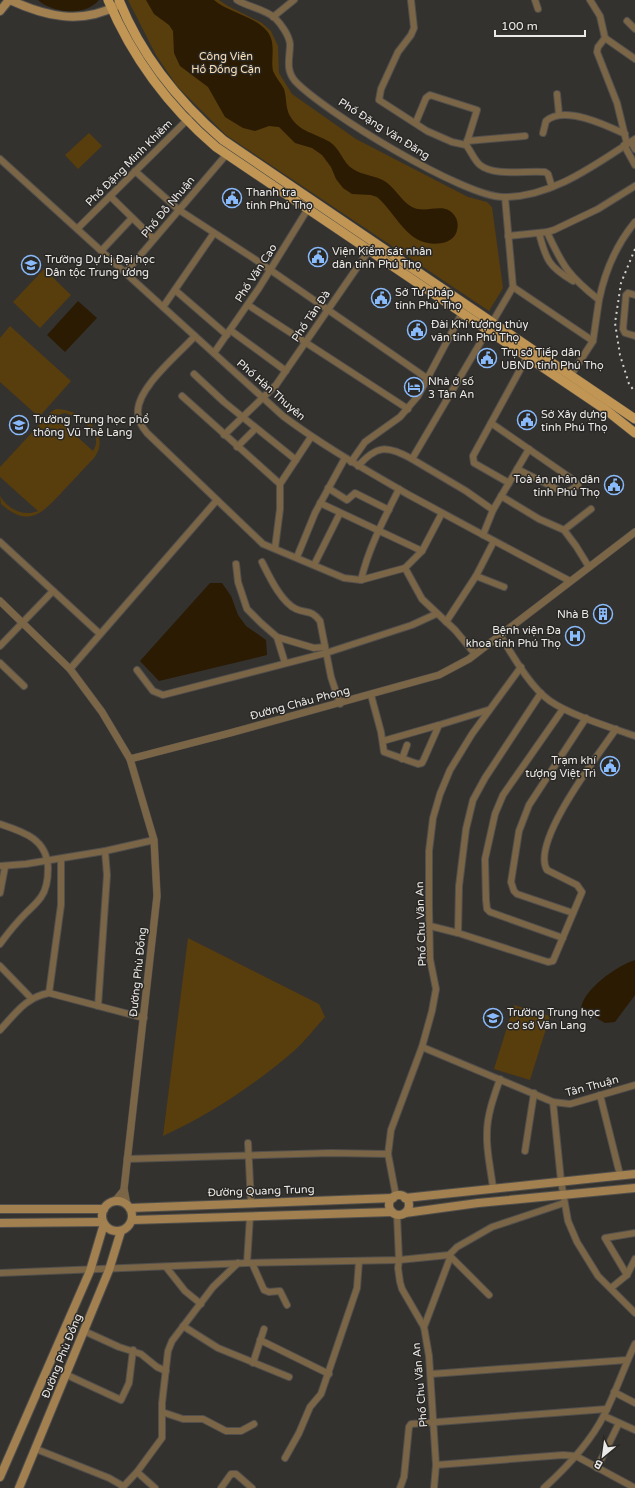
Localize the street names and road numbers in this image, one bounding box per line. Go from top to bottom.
street label: Phố Đặng Văn Đăng [336,96,432,162]
street label: Phố Đặng Minh Khiêm [83,117,175,209]
street label: Phố Đỗ Nhuận [139,174,197,240]
street label: Phố Văn Cao [232,241,280,305]
street label: Phố Tản Đà [289,288,333,344]
street label: Phố Hàn Thuyên [234,357,308,423]
street label: Đường Châu Phong [249,683,351,723]
street label: Phố Chu Văn An [413,881,429,967]
street label: Đường Phù Đổng [127,926,149,1018]
street label: Tân Thuận [564,1073,620,1099]
street label: Đường Quang Trung [207,1183,315,1199]
street label: Đường Phù Đổng [39,1312,85,1400]
street label: Phố Chu Văn An [410,1342,430,1428]

